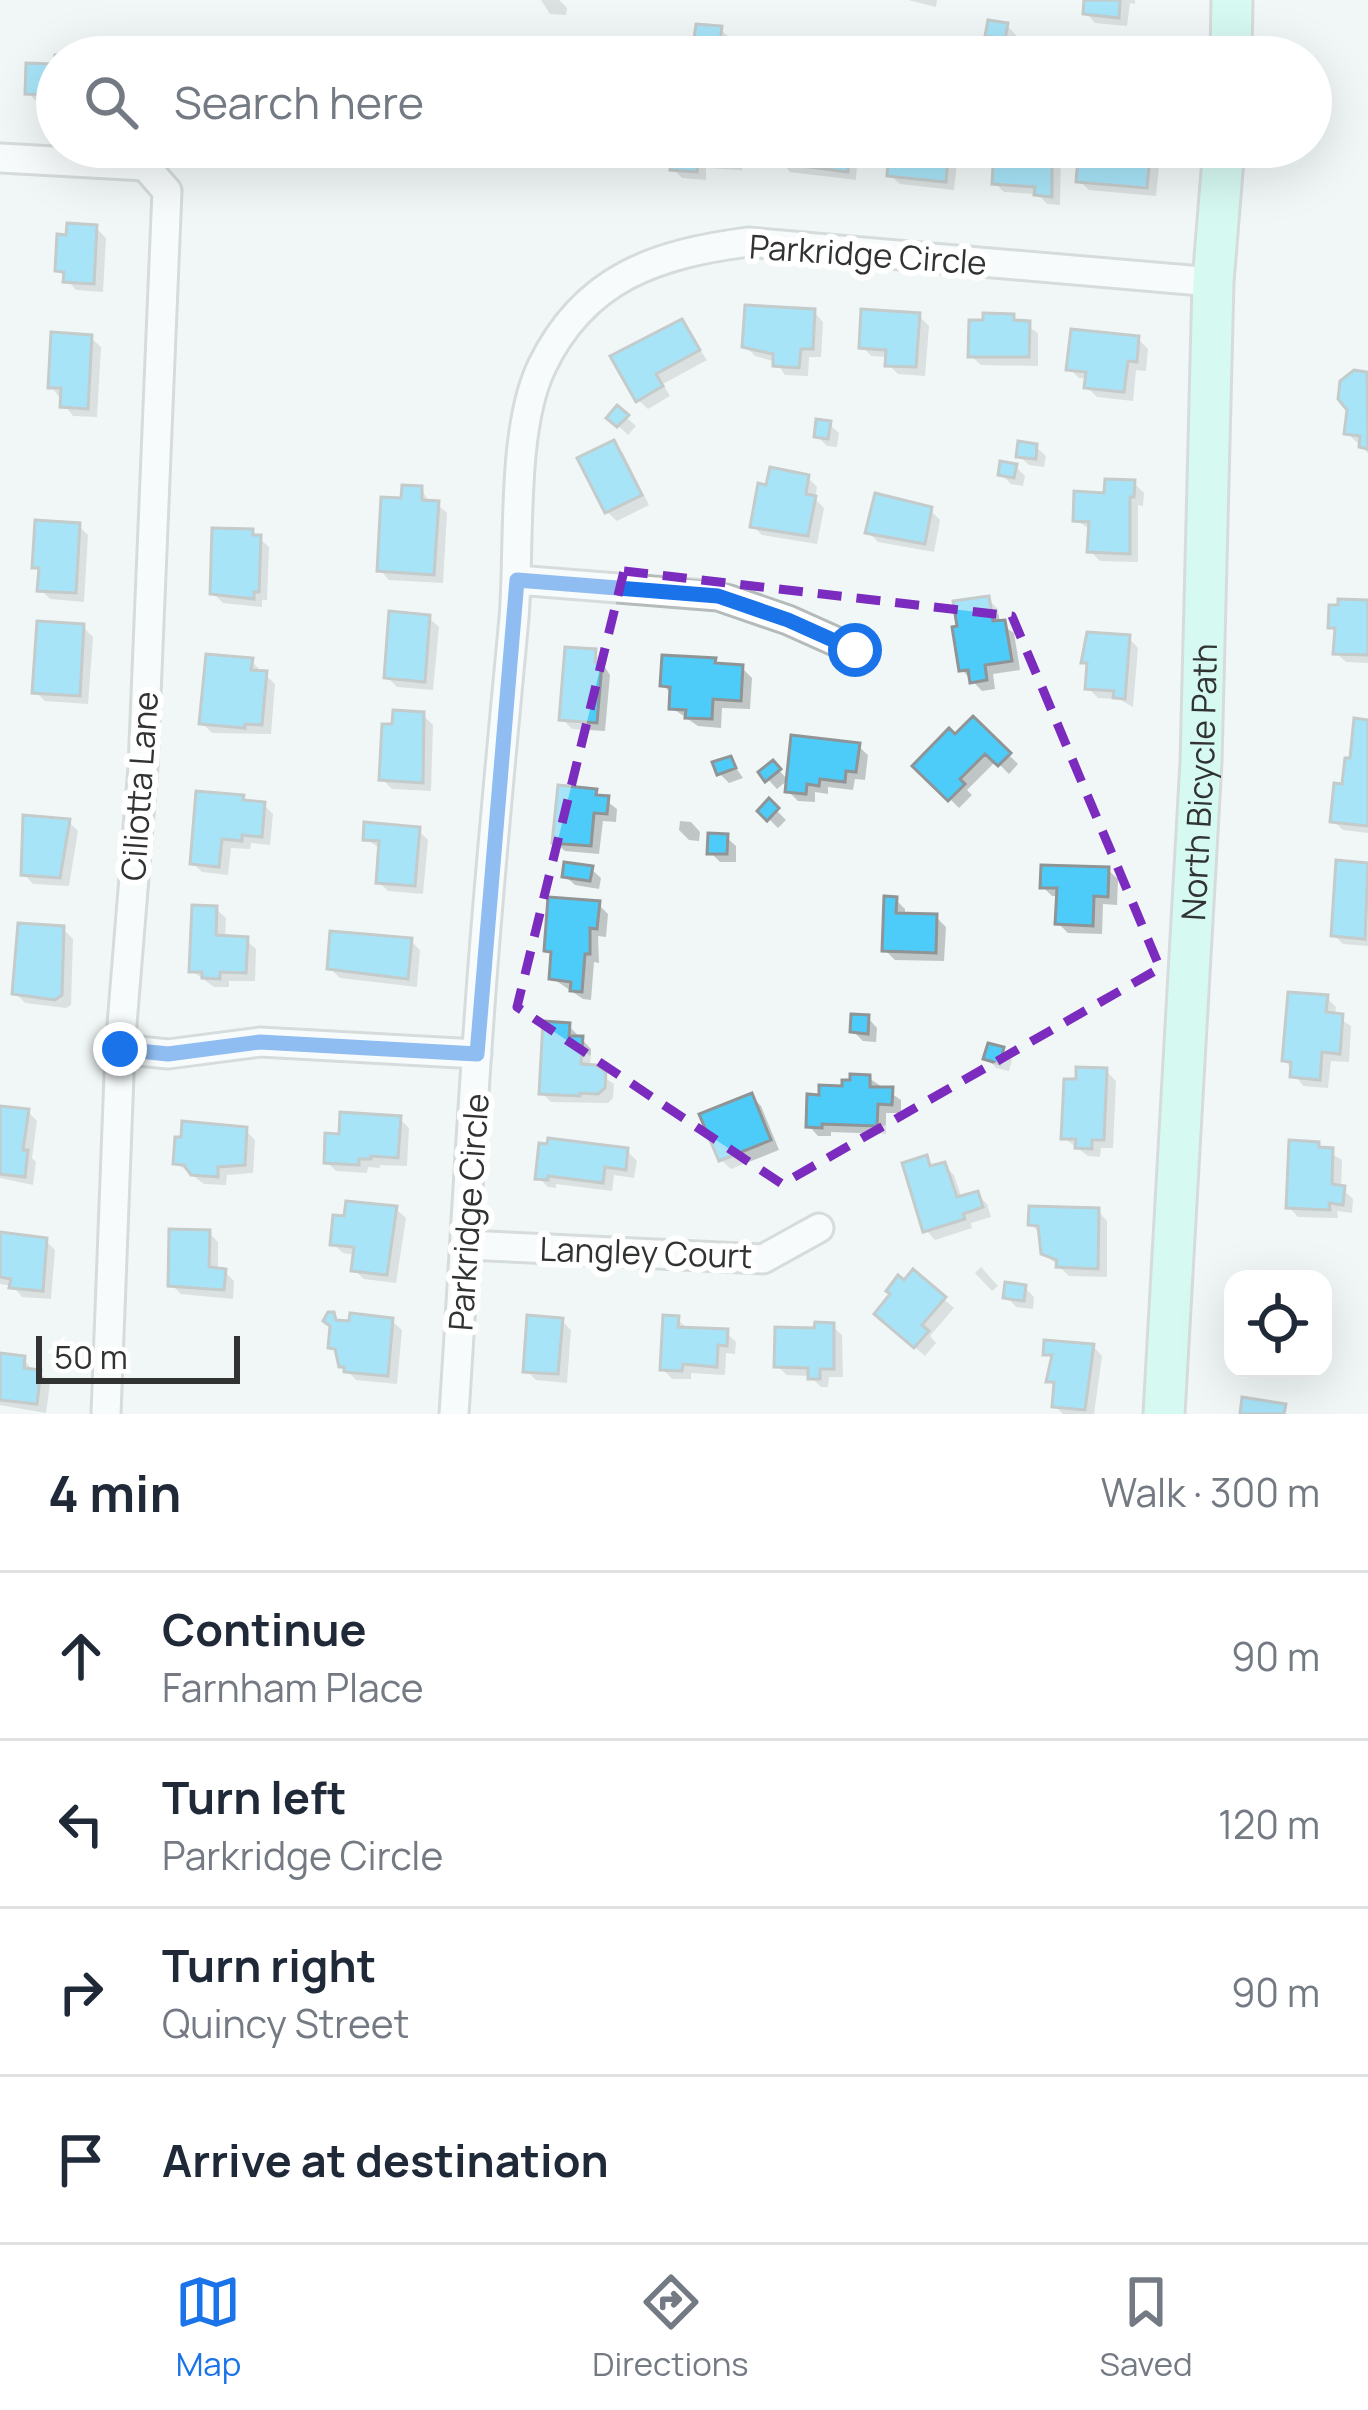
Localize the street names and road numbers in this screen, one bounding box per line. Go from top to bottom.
street label: Parkridge Circle [748,223,988,285]
street label: North Bicycle Path [1170,643,1226,922]
street label: Ciliotta Lane [110,690,168,882]
street label: Parkridge Circle [437,1092,499,1332]
street label: Langley Court [539,1226,753,1278]

